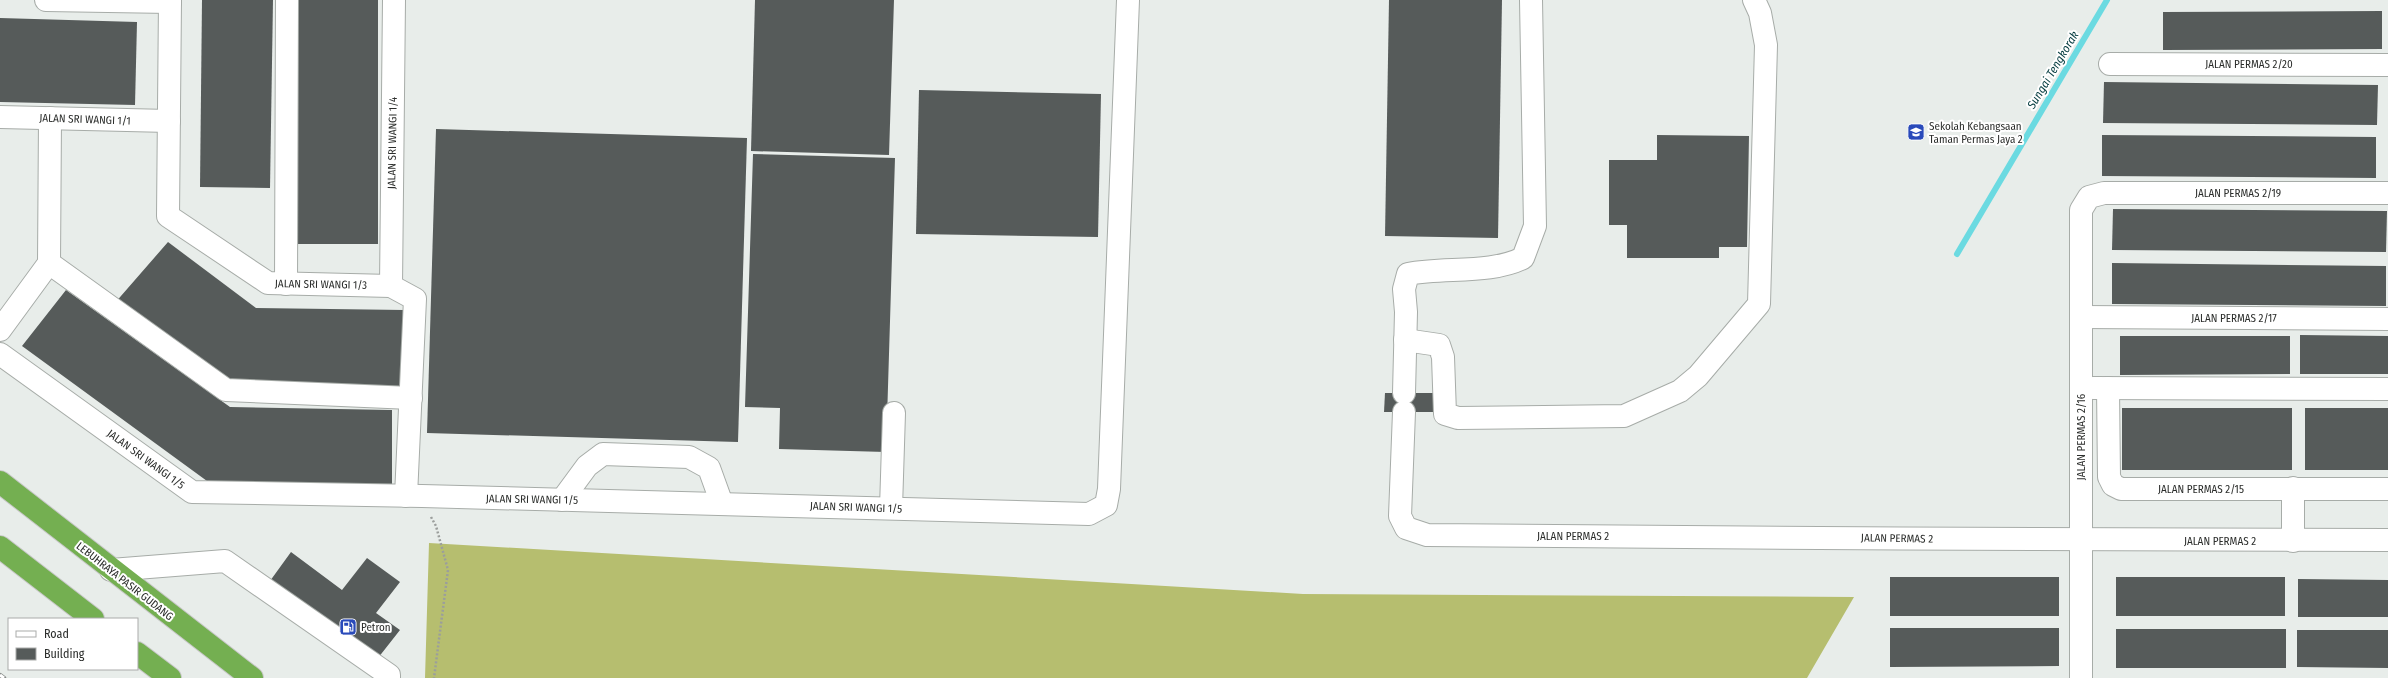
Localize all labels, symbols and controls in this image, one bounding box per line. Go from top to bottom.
water label: Sungai Tengkorak [2024,29,2082,112]
street label: JALAN PERMAS 2/20 [2205,58,2293,71]
street label: JALAN SRI WANGI 1/4 [385,96,400,189]
street label: JALAN SRI WANGI 1/1 [39,111,131,128]
place label: Sekolah Kebangsaan Taman Permas Jaya 2 [1929,120,2023,146]
school or university icon: Sekolah Kebangsaan Taman Permas Jaya 2 [1906,122,1926,142]
street label: JALAN PERMAS 2/19 [2195,187,2281,200]
street label: JALAN SRI WANGI 1/3 [275,277,367,292]
street label: JALAN PERMAS 2/17 [2191,312,2277,325]
street label: JALAN PERMAS 2/16 [2075,393,2088,480]
street label: JALAN SRI WANGI 1/5 [105,427,187,492]
street label: JALAN PERMAS 2/15 [2158,483,2244,496]
street label: JALAN SRI WANGI 1/5 [486,492,578,507]
street label: JALAN SRI WANGI 1/5 [810,499,902,516]
street label: JALAN PERMAS 2 [1537,530,1609,543]
street label: JALAN PERMAS 2 [1861,531,1933,546]
street label: JALAN PERMAS 2 [2184,535,2256,548]
street label: LEBUHRAYA PASIR GUDANG [74,540,176,623]
fuel station icon: Petron [338,617,358,637]
legend [8,618,138,670]
place label: Petron [361,621,391,634]
text: Road [44,627,69,641]
text: Building [44,647,85,661]

